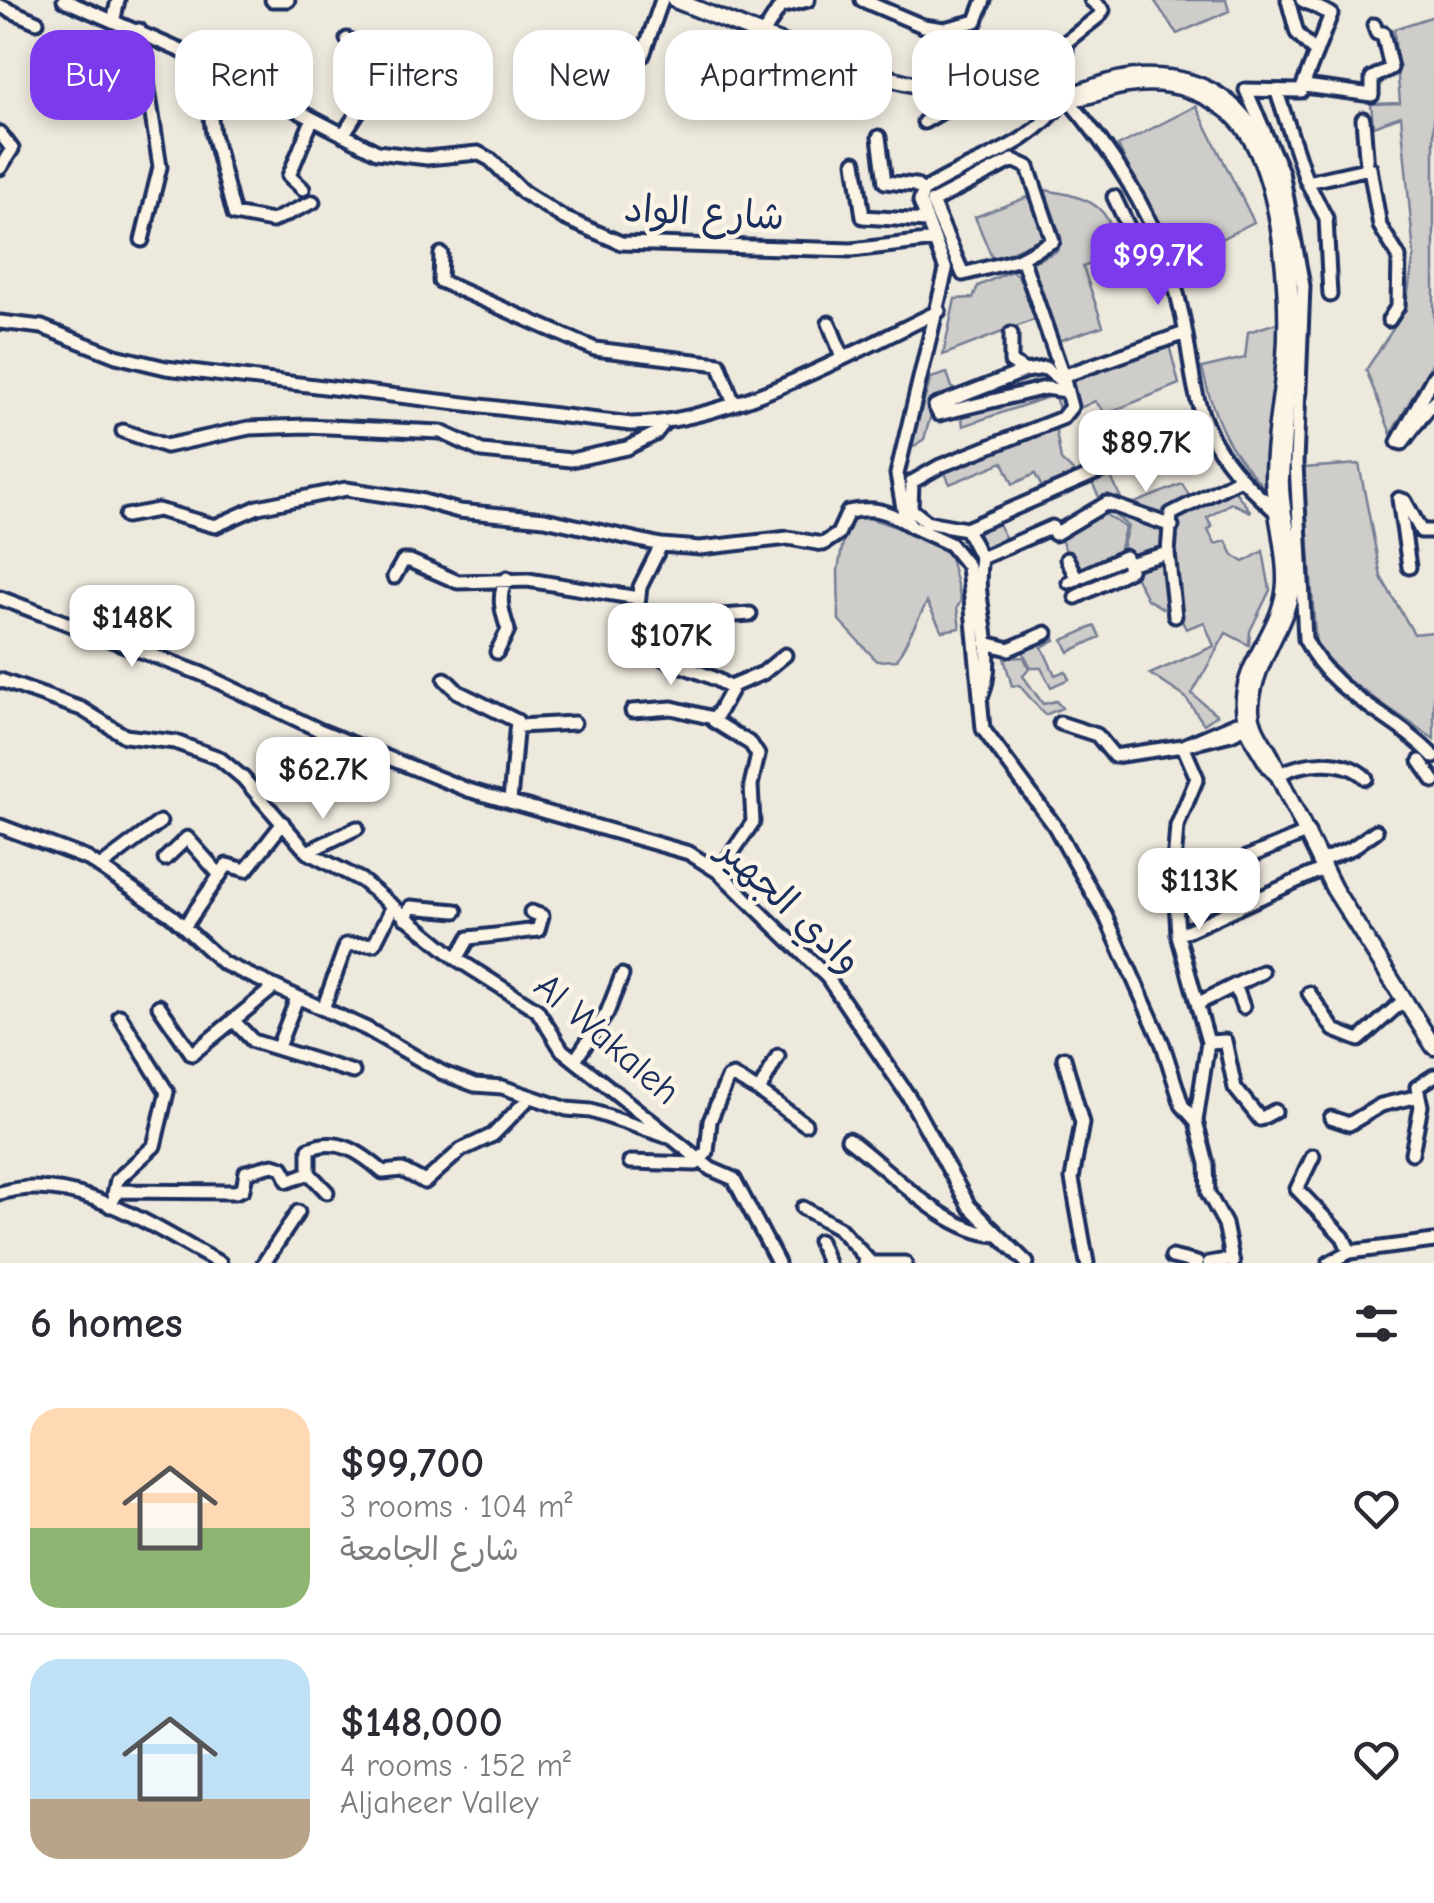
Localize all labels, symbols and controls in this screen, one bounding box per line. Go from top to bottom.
chip: Buy [30,30,155,120]
chip: Rent [175,30,313,120]
chip: Filters [333,30,493,120]
chip: New [513,30,645,120]
chip: Apartment [665,30,892,120]
chip: House [912,30,1075,120]
street label: شارع الواد [622,187,785,243]
pin: $99.7K [1077,223,1239,308]
text: $99.7K [1113,237,1203,274]
pin: $89.7K [1065,410,1227,495]
text: $89.7K [1101,424,1191,461]
pin: $148K [62,585,202,670]
text: $148K [92,599,172,636]
pin: $107K [601,603,741,688]
text: $107K [630,617,712,654]
pin: $62.7K [242,737,404,822]
text: $62.7K [278,751,368,788]
street label: وادي الجهير [705,827,870,986]
pin: $113K [1129,848,1269,933]
text: $113K [1160,862,1238,899]
street label: Al Wakaleh [525,964,689,1114]
icon: filters [1349,1296,1404,1351]
text: 6 homes [30,1299,183,1348]
text: $99,700 [340,1439,484,1488]
icon: home [110,1448,230,1568]
icon: heart [1349,1481,1404,1536]
text: 3 rooms · 104 m² [340,1488,572,1525]
text: شارع الجامعة [340,1531,519,1568]
text: $148,000 [340,1698,503,1747]
icon: home [110,1699,230,1819]
icon: heart [1349,1732,1404,1787]
text: 4 rooms · 152 m² [340,1747,571,1784]
text: Aljaheer Valley [340,1784,538,1821]

